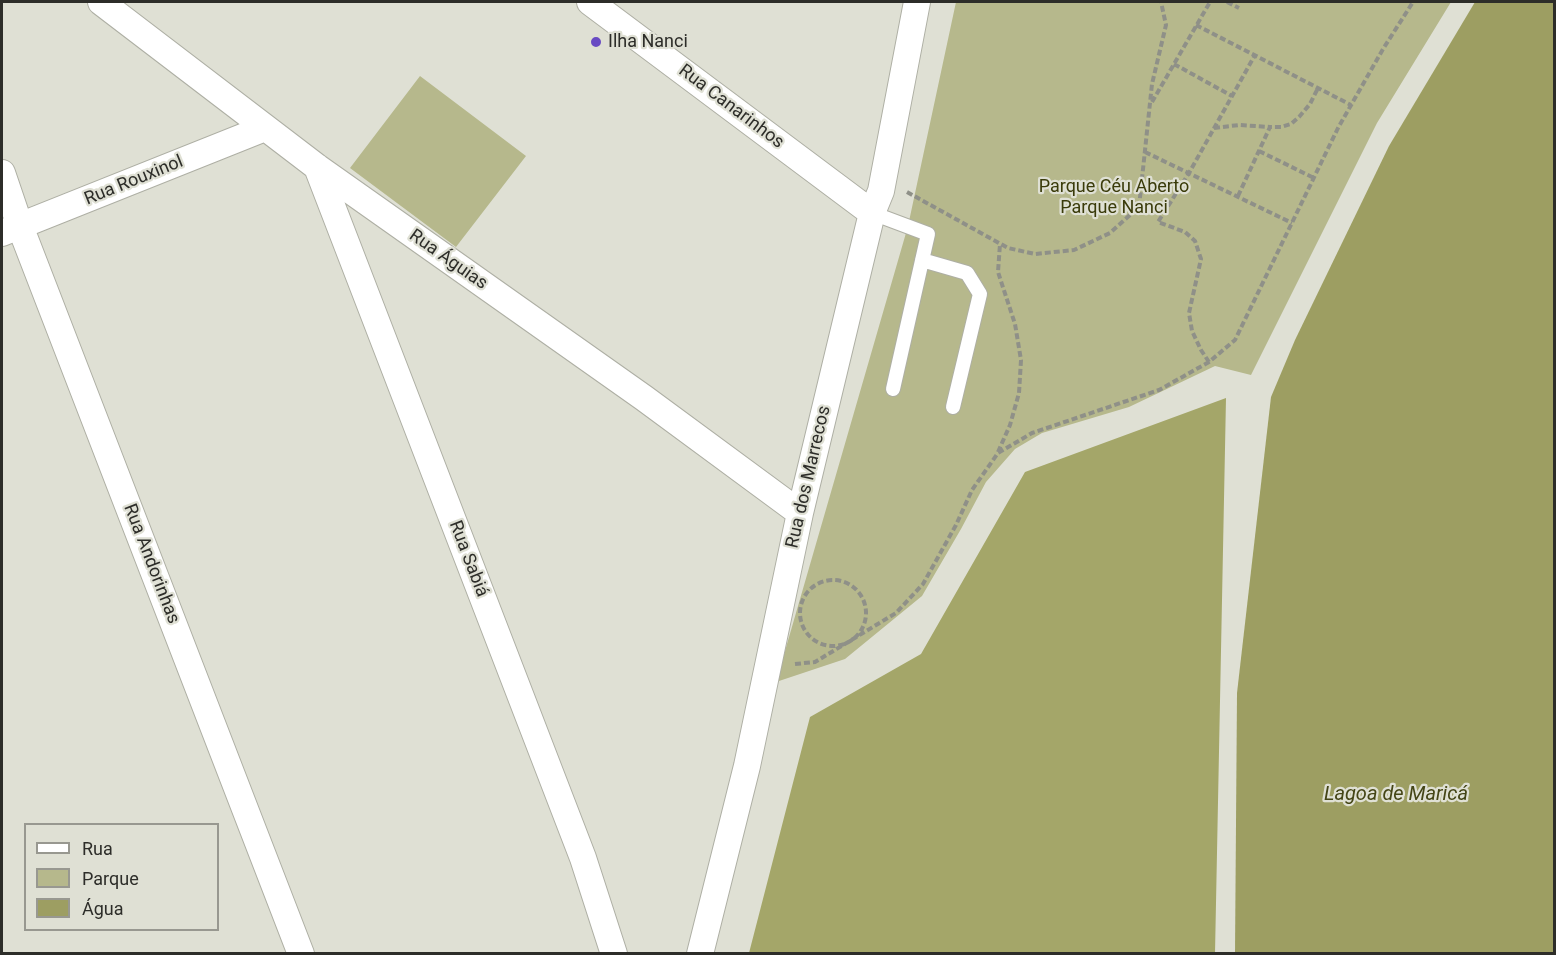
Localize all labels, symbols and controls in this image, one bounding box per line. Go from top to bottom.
place label: Ilha Nanci [608,31,688,53]
marker: Ilha Nanci [589,35,603,49]
street label: Rua Canarinhos [674,60,788,154]
street label: Rua Rouxinol [82,151,186,211]
park label: Parque Céu Aberto Parque Nanci [1039,176,1189,219]
street label: Rua Águias [405,225,491,295]
street label: Rua dos Marrecos [782,404,836,550]
street label: Rua Andorinhas [118,501,184,627]
street label: Rua Sabiá [444,518,492,600]
water label: Lagoa de Maricá [1324,783,1468,807]
legend [24,823,219,931]
text: Rua [82,838,113,859]
text: Parque [82,868,139,889]
text: Água [82,898,124,919]

